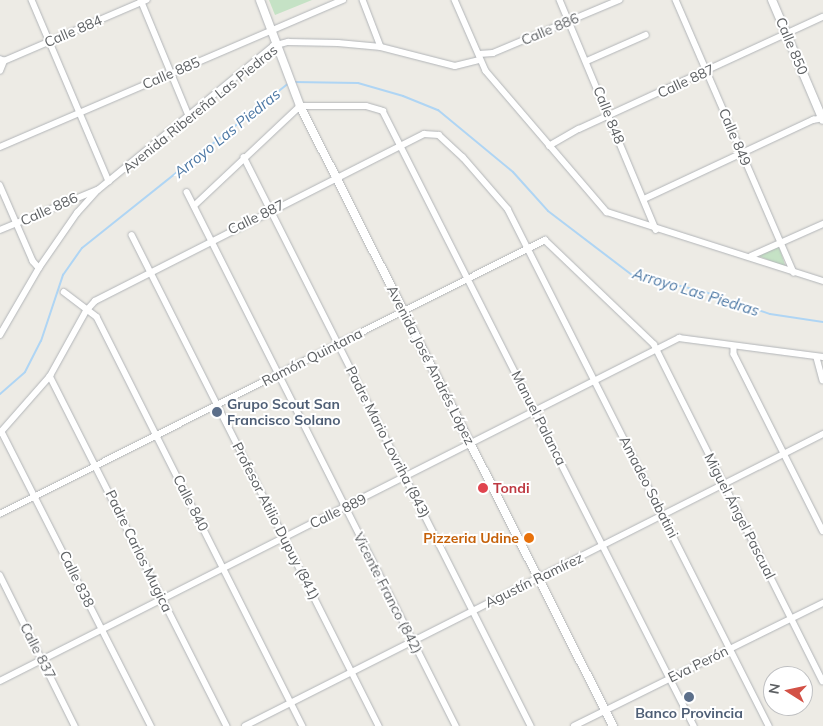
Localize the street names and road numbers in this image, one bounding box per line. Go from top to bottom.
street label: Calle 886 [519,9,581,49]
street label: Calle 884 [42,11,104,51]
street label: Calle 850 [772,15,812,77]
street label: Avenida Ribereña Las Piedras [119,41,281,177]
street label: Calle 885 [140,53,202,93]
street label: Calle 887 [655,61,717,101]
street label: Calle 848 [590,84,628,146]
street label: Calle 849 [715,106,755,168]
street label: Calle 886 [18,189,80,229]
street label: Calle 887 [225,196,287,238]
street label: Avenida José Andrés López [383,283,479,447]
street label: Ramón Quintana [259,324,365,390]
street label: Padre Mario Lovriha (843) [342,363,434,521]
street label: Manuel Palanca [508,368,570,468]
street label: Amadeo Sabatini [616,433,682,541]
street label: Profesor Atilio Dupuy (841) [229,439,323,603]
street label: Miguel Ángel Pascual [701,450,779,582]
street label: Calle 840 [170,472,212,534]
street label: Padre Carlos Mugica [102,487,176,615]
street label: Calle 889 [307,490,369,532]
street label: Vicente Franco (842) [350,530,426,656]
street label: Calle 838 [56,548,98,610]
street label: Agustín Ramírez [482,549,586,611]
street label: Calle 837 [17,620,59,682]
street label: Eva Perón [665,642,731,686]

